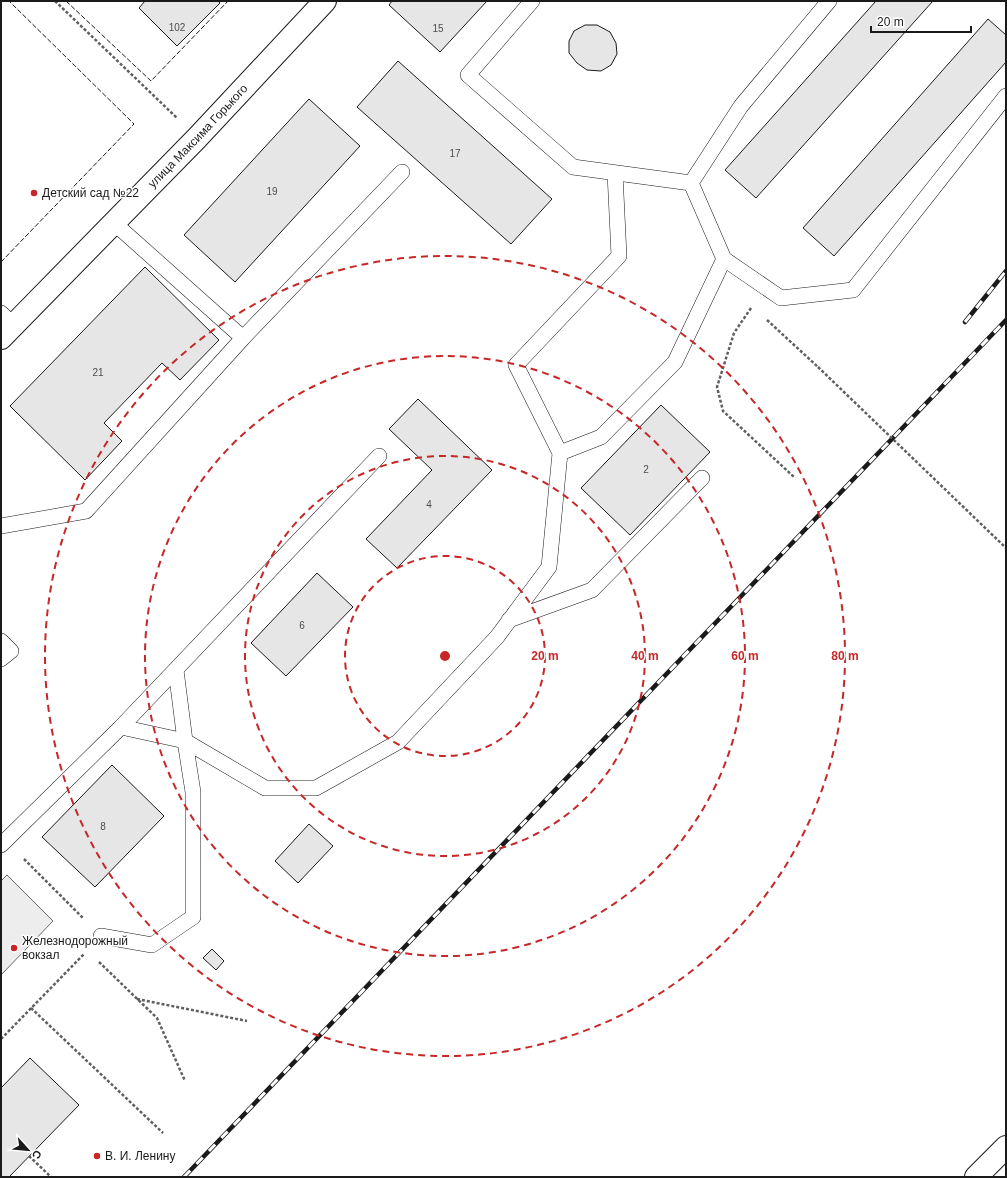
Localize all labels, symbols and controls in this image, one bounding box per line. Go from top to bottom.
scale bar [871,8,971,34]
text: 20 m [877,15,904,29]
house number: 102 [169,22,186,33]
house number: 15 [432,23,444,34]
street label: улица Максима Горького [145,81,251,191]
house number: 17 [449,148,461,159]
place label: Детский сад №22 [42,186,139,200]
house number: 19 [266,186,278,197]
marker: Детский сад №22 [29,188,39,198]
house number: 21 [92,367,104,378]
house number: 2 [643,464,649,475]
house number: 4 [426,499,432,510]
house number: 6 [299,620,305,631]
centre of rings [438,649,452,663]
text: 20 m [531,649,559,663]
text: 40 m [631,649,659,663]
text: 60 m [731,649,759,663]
text: 80 m [831,649,859,663]
house number: 8 [100,821,106,832]
place label: Железнодорожный вокзал [22,934,128,962]
marker: Железнодорожный вокзал [9,943,19,953]
north arrow [8,1130,48,1170]
text: С [30,1148,44,1161]
place label: В. И. Ленину [105,1149,175,1163]
marker: В. И. Ленину [92,1151,102,1161]

